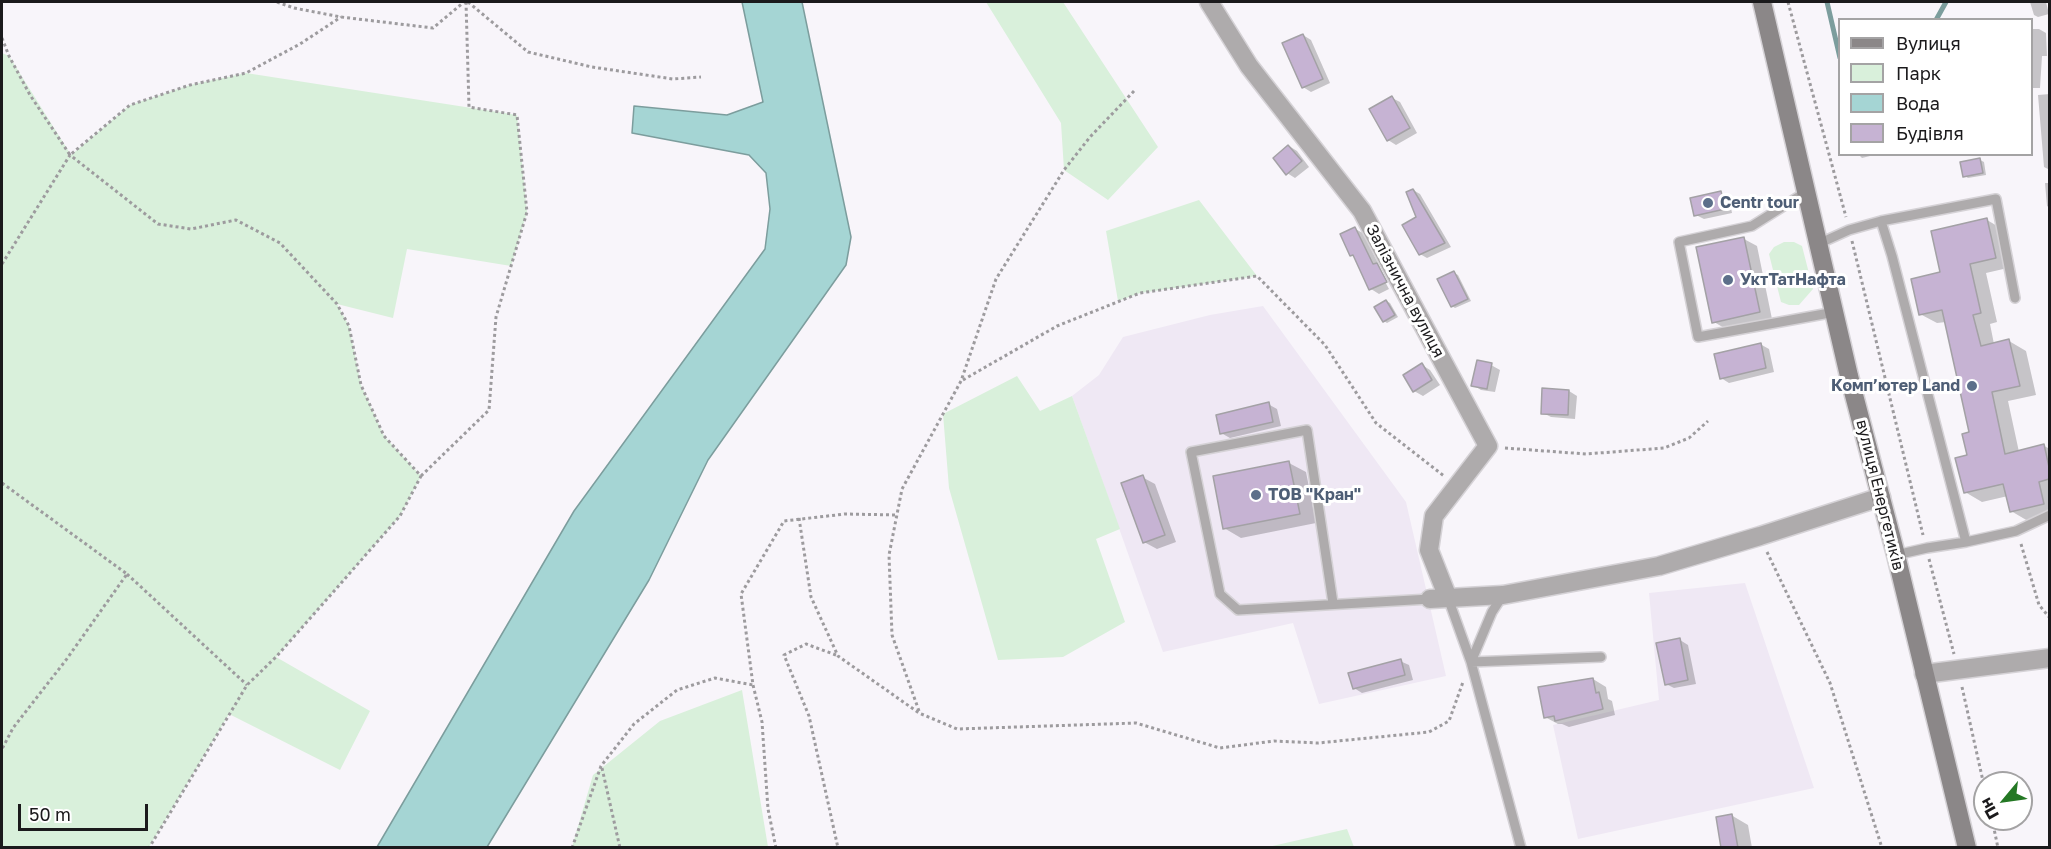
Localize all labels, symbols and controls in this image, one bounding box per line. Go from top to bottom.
legend [1838,18,2033,156]
text: Вулиця [1896,32,1961,54]
text: Парк [1896,62,1941,84]
text: Вода [1896,92,1940,114]
text: Будівля [1896,122,1964,144]
place label: Centr tour [1720,193,1799,213]
marker: Centr tour [1701,196,1715,210]
street label: Залізнична вулиця [1362,221,1448,361]
place label: УктТатНафта [1740,270,1846,290]
marker: УктТатНафта [1721,273,1735,287]
place label: Комп’ютер Land [1831,376,1960,396]
marker: Комп’ютер Land [1965,379,1979,393]
street label: вулиця Енергетиків [1852,418,1908,572]
place label: ТОВ "Кран" [1268,485,1361,505]
marker: ТОВ "Кран" [1249,488,1263,502]
north arrow [1973,771,2033,831]
scale bar [21,792,152,830]
text: Пн [1975,794,2003,823]
text: 50 m [29,803,71,825]

